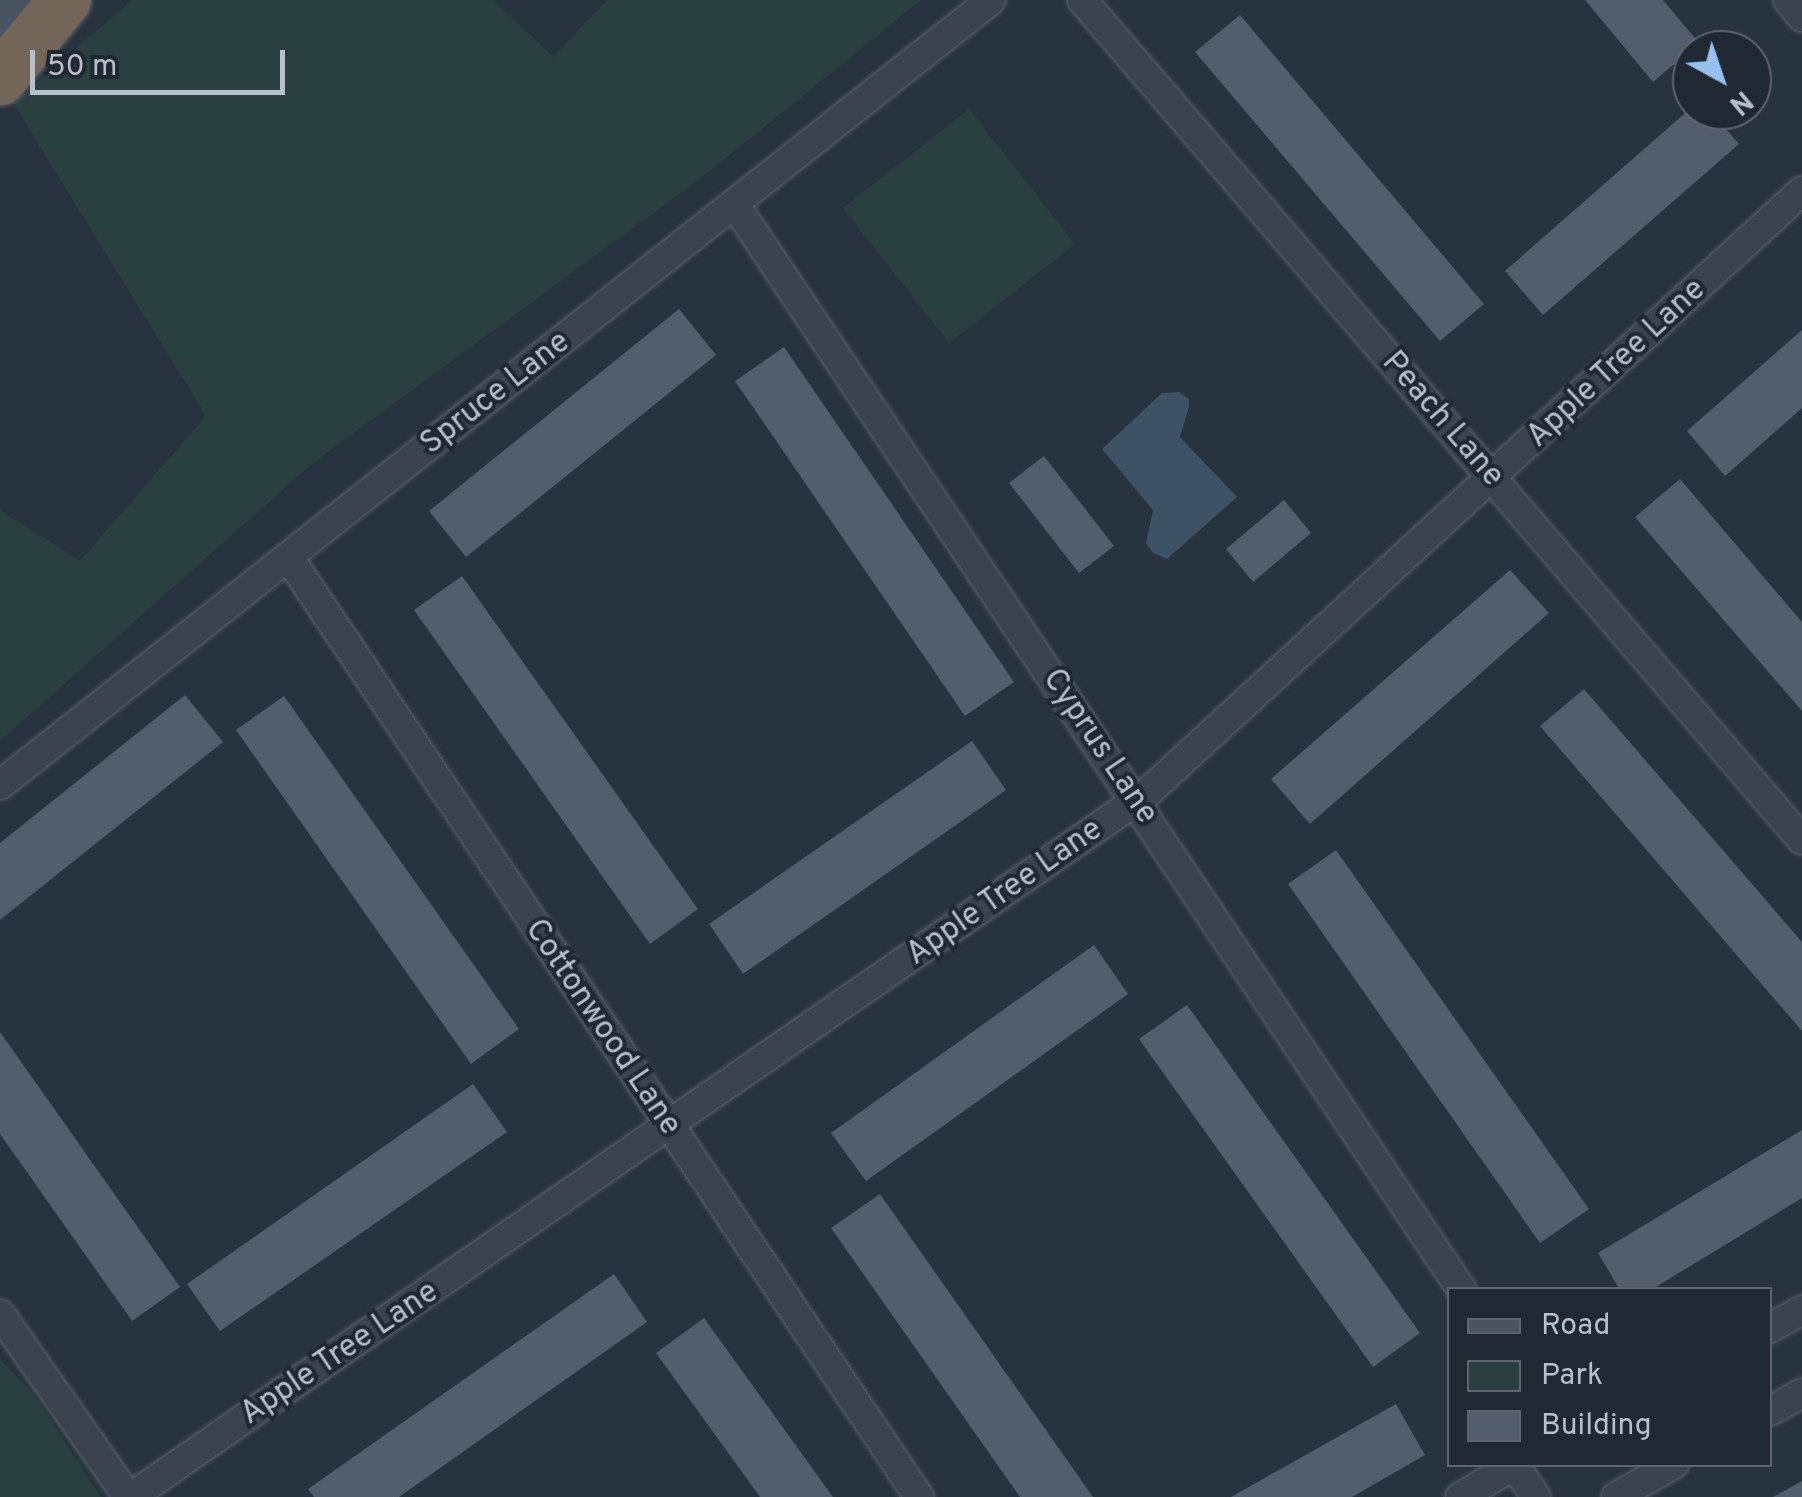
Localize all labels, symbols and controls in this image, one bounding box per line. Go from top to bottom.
scale bar [35,30,290,92]
north arrow [1672,30,1772,130]
text: 50 m [47,49,117,86]
text: N [1721,81,1759,122]
street label: Apple Tree Lane [1519,271,1715,457]
street label: Spruce Lane [414,324,578,464]
street label: Peach Lane [1373,344,1511,496]
street label: Cyprus Lane [1033,662,1165,832]
street label: Apple Tree Lane [899,811,1111,975]
street label: Cottonwood Lane [515,912,689,1144]
street label: Apple Tree Lane [233,1273,447,1435]
legend [1447,1287,1772,1467]
text: Road [1541,1308,1610,1345]
text: Park [1541,1358,1603,1395]
text: Building [1541,1408,1652,1445]

